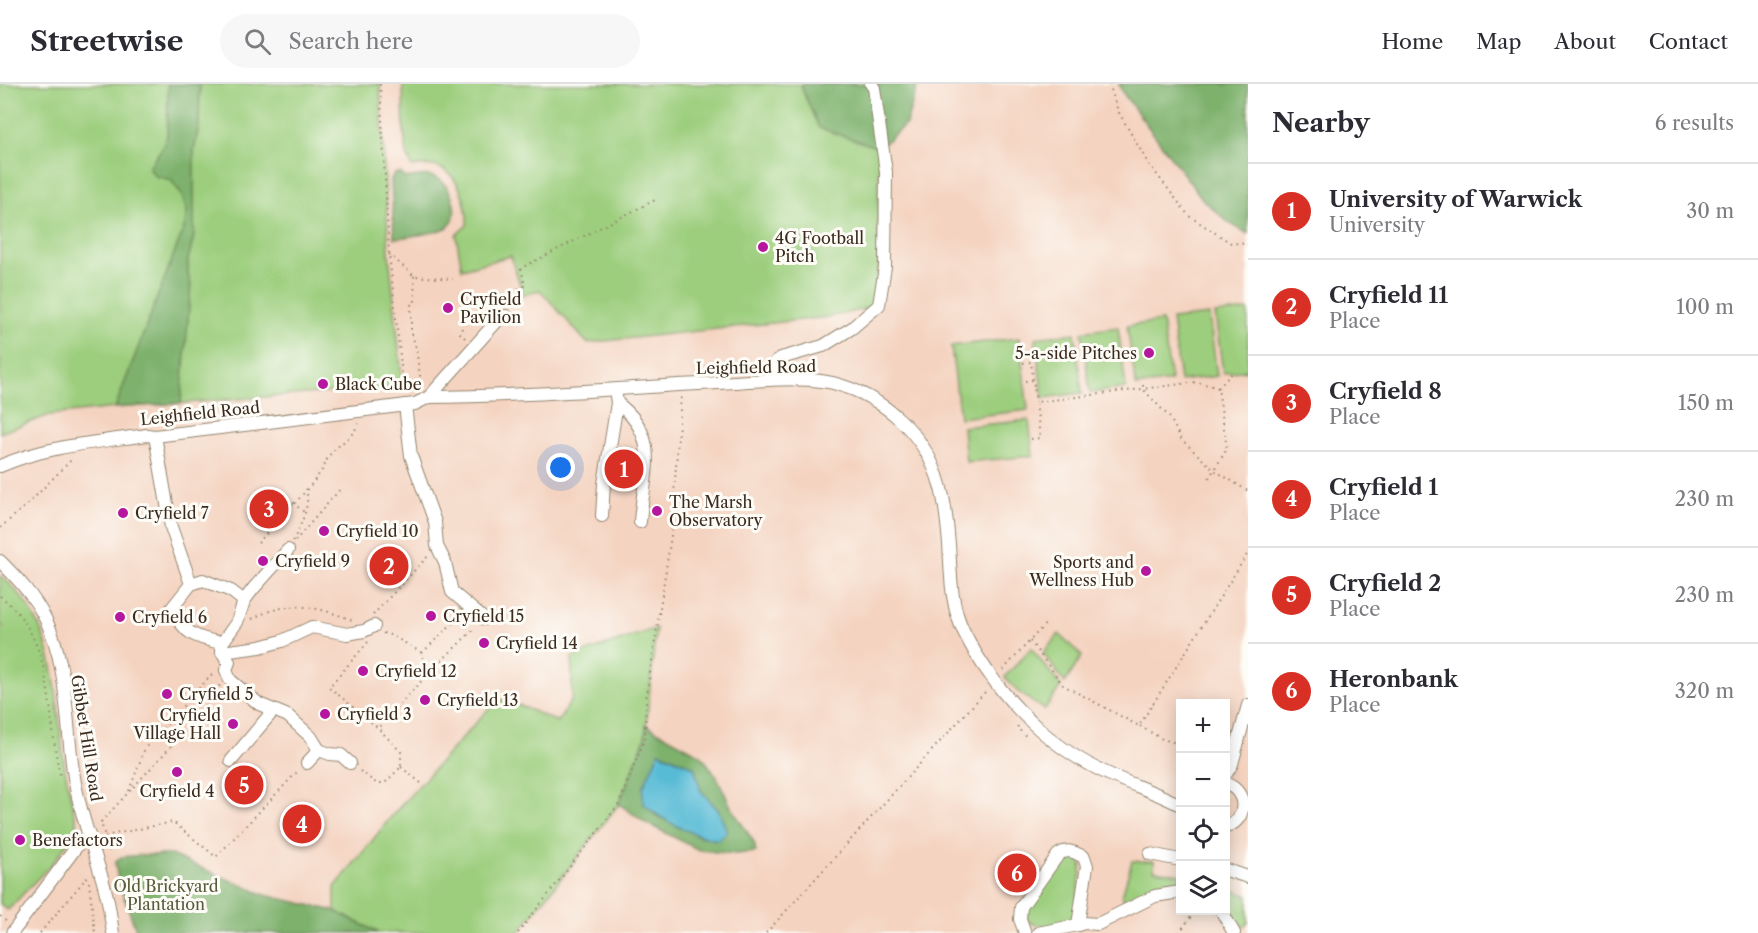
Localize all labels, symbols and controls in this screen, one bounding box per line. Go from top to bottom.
search box [220,14,640,68]
text: Streetwise [30,24,184,58]
icon: search [241,25,274,58]
text: Search here [289,28,413,55]
text: Home [1382,29,1443,54]
text: Map [1476,29,1521,54]
text: About [1554,29,1616,54]
text: Contact [1649,29,1728,54]
text: Nearby [1272,107,1370,139]
text: 6 results [1655,111,1734,135]
text: University of Warwick [1329,186,1582,213]
text: 1 [1287,199,1296,223]
text: 30 m [1686,199,1734,223]
text: University [1329,213,1425,237]
place label: 4G Football Pitch [775,228,864,266]
marker: 4G Football Pitch [756,240,770,254]
text: Cryfield 11 [1329,282,1448,309]
place label: Cryfield Pavilion [460,289,522,327]
text: 2 [1286,295,1297,319]
text: 100 m [1676,295,1734,319]
marker: Cryfield Pavilion [441,301,455,315]
text: Place [1329,309,1380,333]
place label: 5-a-side Pitches [1015,343,1137,363]
marker: 5-a-side Pitches [1142,346,1156,360]
street label: Leighfield Road [696,356,816,378]
place label: Black Cube [335,374,422,394]
marker: Black Cube [316,377,330,391]
text: Cryfield 8 [1329,378,1442,405]
text: 3 [1286,391,1297,415]
text: 150 m [1678,391,1734,415]
street label: Leighfield Road [139,397,261,429]
text: Place [1329,405,1380,429]
pin: 1 [604,446,644,492]
your location [546,453,575,482]
text: Cryfield 1 [1329,474,1438,501]
pin: 3 [250,486,288,532]
text: 4 [1286,487,1297,511]
text: 230 m [1675,487,1734,511]
place label: The Marsh Observatory [669,492,763,530]
text: Place [1329,501,1380,525]
place label: Cryfield 7 [135,503,209,523]
marker: The Marsh Observatory [650,504,664,518]
marker: Cryfield 7 [116,506,130,520]
place label: Cryfield 10 [336,521,419,541]
marker: Cryfield 10 [317,524,331,538]
pin: 2 [370,544,408,588]
place label: Cryfield 9 [275,551,350,571]
place label: Sports and Wellness Hub [1028,552,1134,590]
marker: Cryfield 9 [256,554,270,568]
marker: Sports and Wellness Hub [1139,564,1153,578]
text: Cryfield 2 [1329,570,1441,597]
text: 5 [1286,583,1297,607]
text: 230 m [1675,583,1734,607]
text: Place [1329,597,1380,621]
place label: Cryfield 15 [443,606,524,626]
place label: Cryfield 6 [132,607,207,627]
marker: Cryfield 15 [424,609,438,623]
marker: Cryfield 6 [113,610,127,624]
place label: Cryfield 14 [496,633,578,653]
marker: Cryfield 14 [477,636,491,650]
place label: Cryfield 12 [375,661,457,681]
marker: Cryfield 12 [356,664,370,678]
text: Heronbank [1329,666,1458,693]
street label: Gibbet Hill Road [67,673,107,803]
text: 6 [1286,679,1297,703]
text: 320 m [1675,679,1734,703]
place label: Cryfield 5 [179,684,254,704]
marker: Cryfield 5 [160,687,174,701]
place label: Cryfield 13 [437,690,518,710]
marker: Cryfield 13 [418,693,432,707]
text: Place [1329,693,1380,717]
map controls [1176,699,1230,915]
button: + [1176,699,1230,753]
place label: Cryfield 3 [337,704,412,724]
place label: Cryfield Village Hall [133,705,221,743]
marker: Cryfield 3 [318,707,332,721]
marker: Cryfield Village Hall [226,717,240,731]
button: − [1176,753,1230,807]
pin: 5 [224,762,264,808]
marker: Cryfield 4 [170,765,184,779]
place label: Cryfield 4 [139,781,215,801]
pin: 4 [282,802,322,846]
button: locate [1176,807,1230,861]
place label: Benefactors [32,830,123,850]
marker: Benefactors [13,833,27,847]
pin: 6 [998,850,1036,896]
button: layers [1176,861,1230,915]
park label: Old Brickyard Plantation [113,876,219,914]

